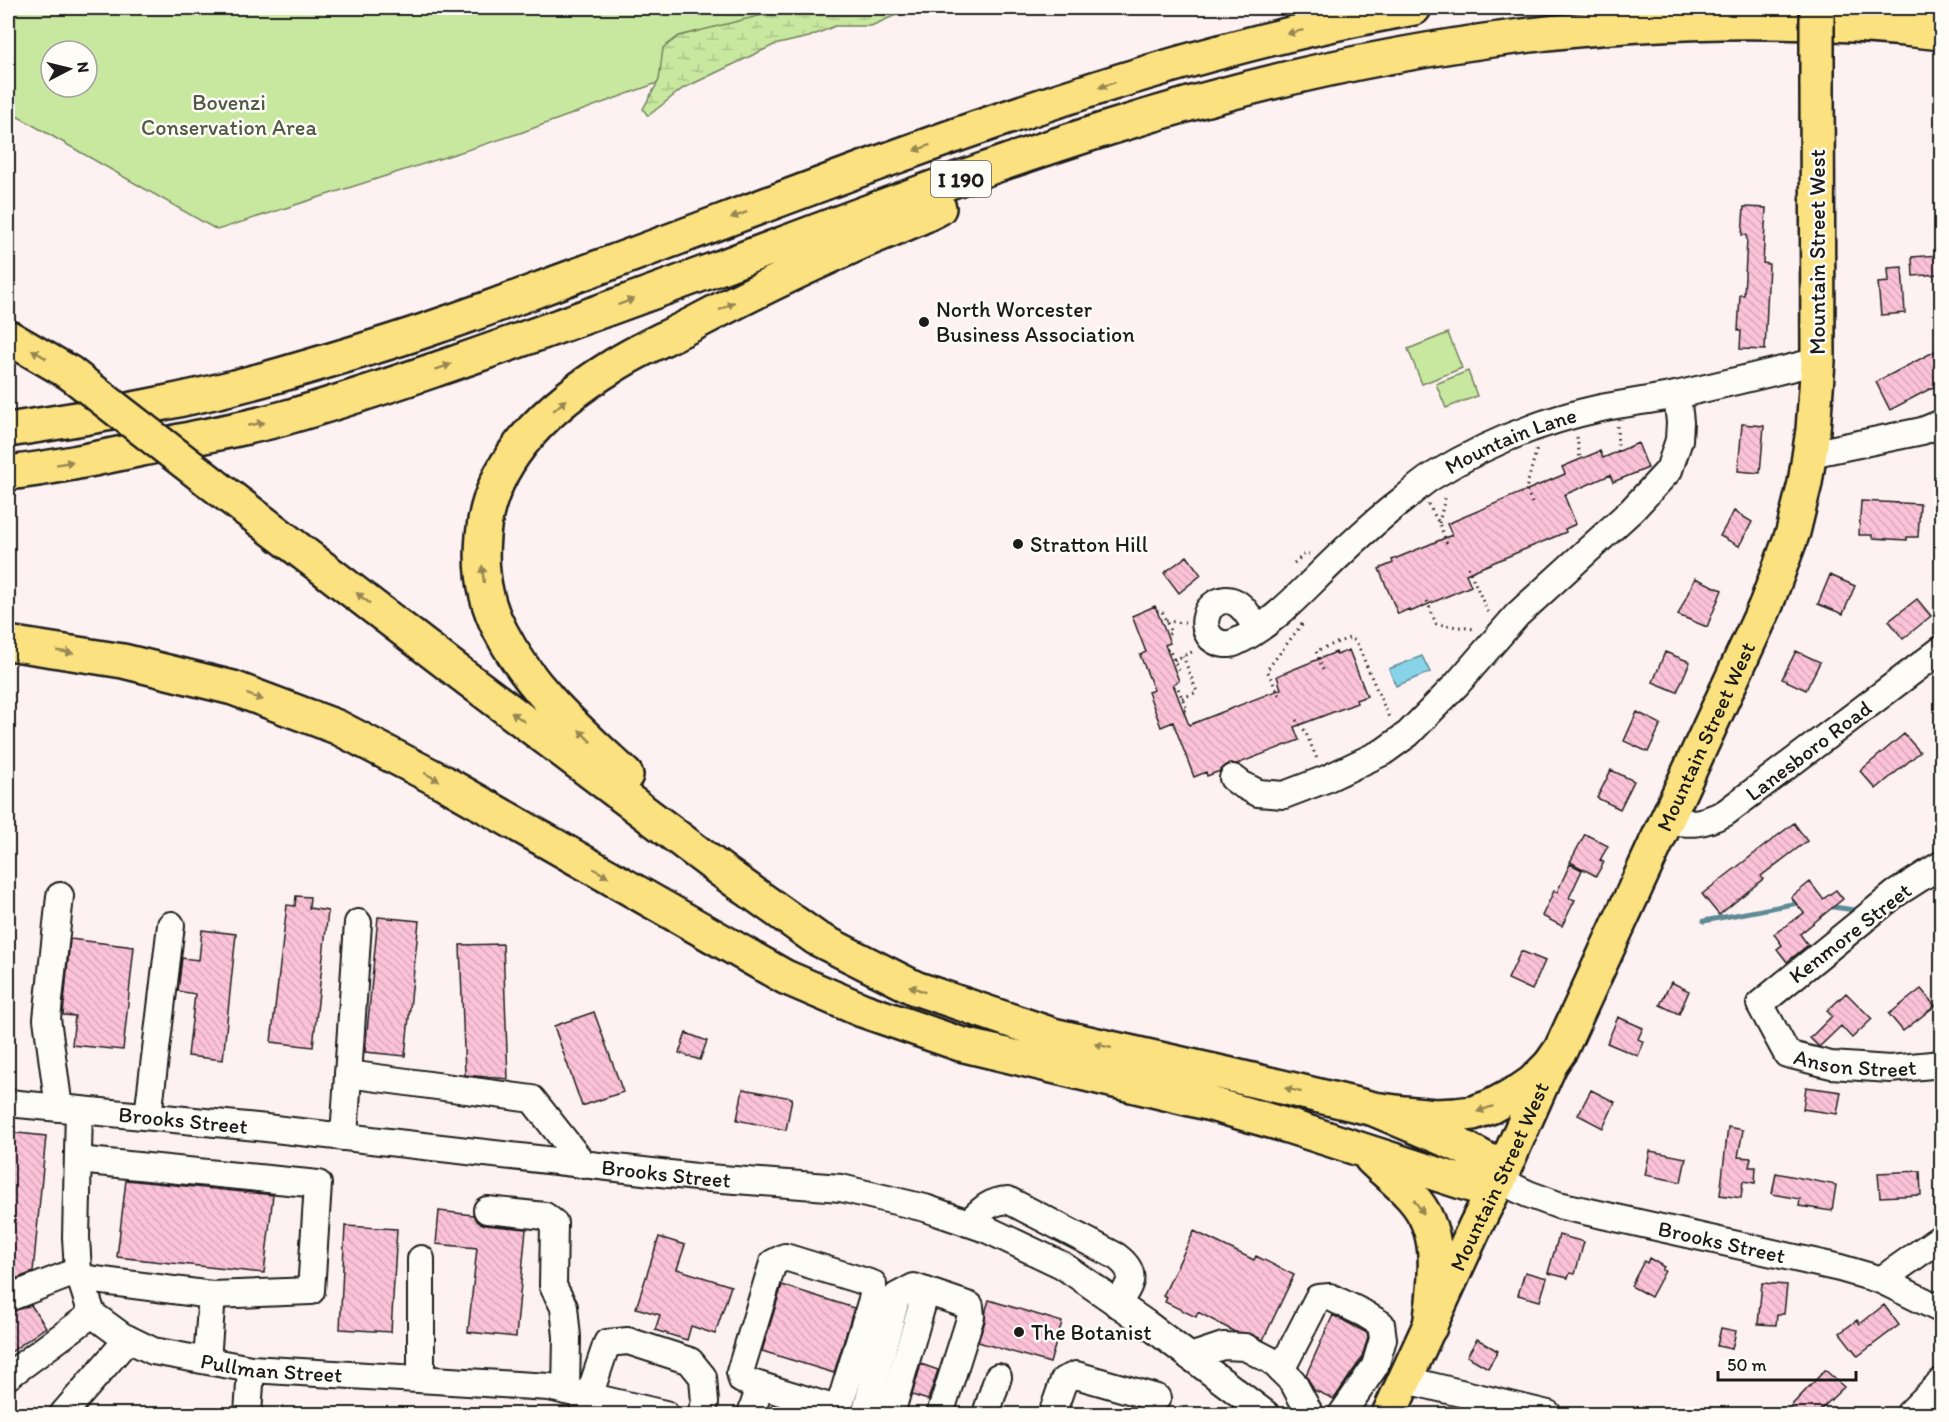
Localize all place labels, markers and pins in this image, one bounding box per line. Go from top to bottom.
place label: North Worcester Business Association [936,296,1135,348]
marker: North Worcester Business Association [917,315,931,329]
place label: Stratton Hill [1030,531,1148,558]
marker: Stratton Hill [1011,537,1025,551]
place label: The Botanist [1031,1319,1151,1346]
marker: The Botanist [1012,1325,1026,1339]

